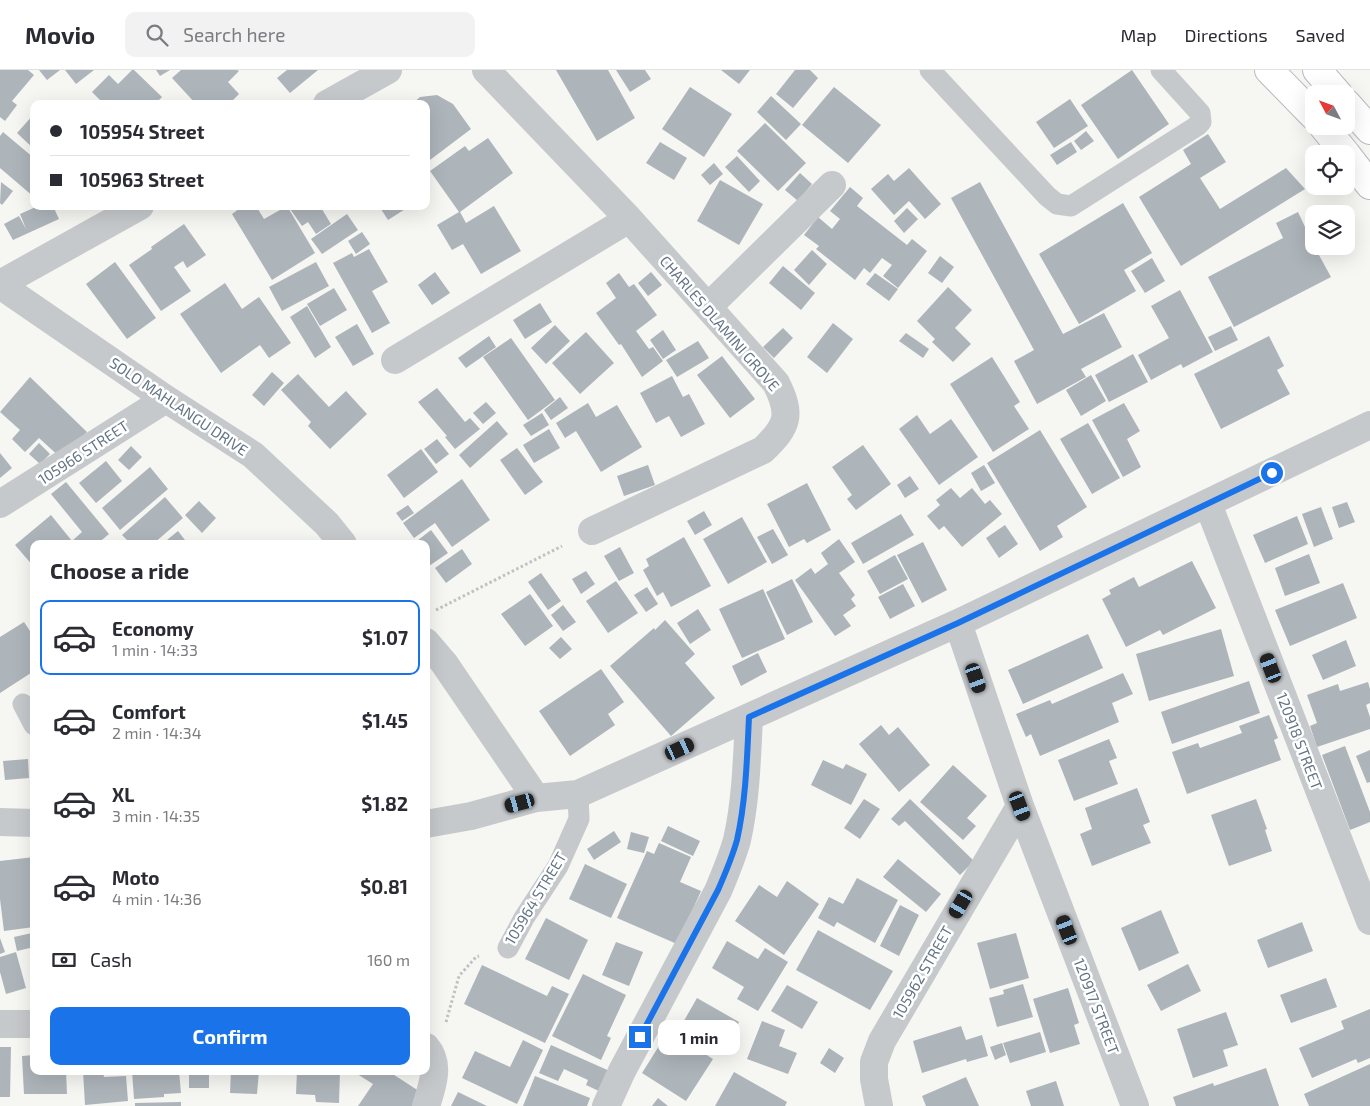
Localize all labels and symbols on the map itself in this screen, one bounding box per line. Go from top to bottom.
north arrow [1305,85,1355,135]
street label: CHARLES DLAMINI GROVE [656,252,784,394]
street label: SOLO MAHLANGU DRIVE [106,353,252,459]
street label: 105966 STREET [34,416,132,488]
route start [1261,462,1283,484]
car [1258,651,1283,685]
car [964,661,987,695]
street label: 120918 STREET [1273,690,1327,792]
car [663,736,696,762]
car [1007,789,1032,823]
car [503,792,536,814]
street label: 105964 STREET [500,848,570,948]
car [947,887,974,921]
car [1054,913,1079,947]
street label: 105962 STREET [888,922,956,1021]
street label: 120917 STREET [1071,956,1124,1057]
callout: 1 min [658,1020,740,1054]
route end [629,1026,651,1048]

